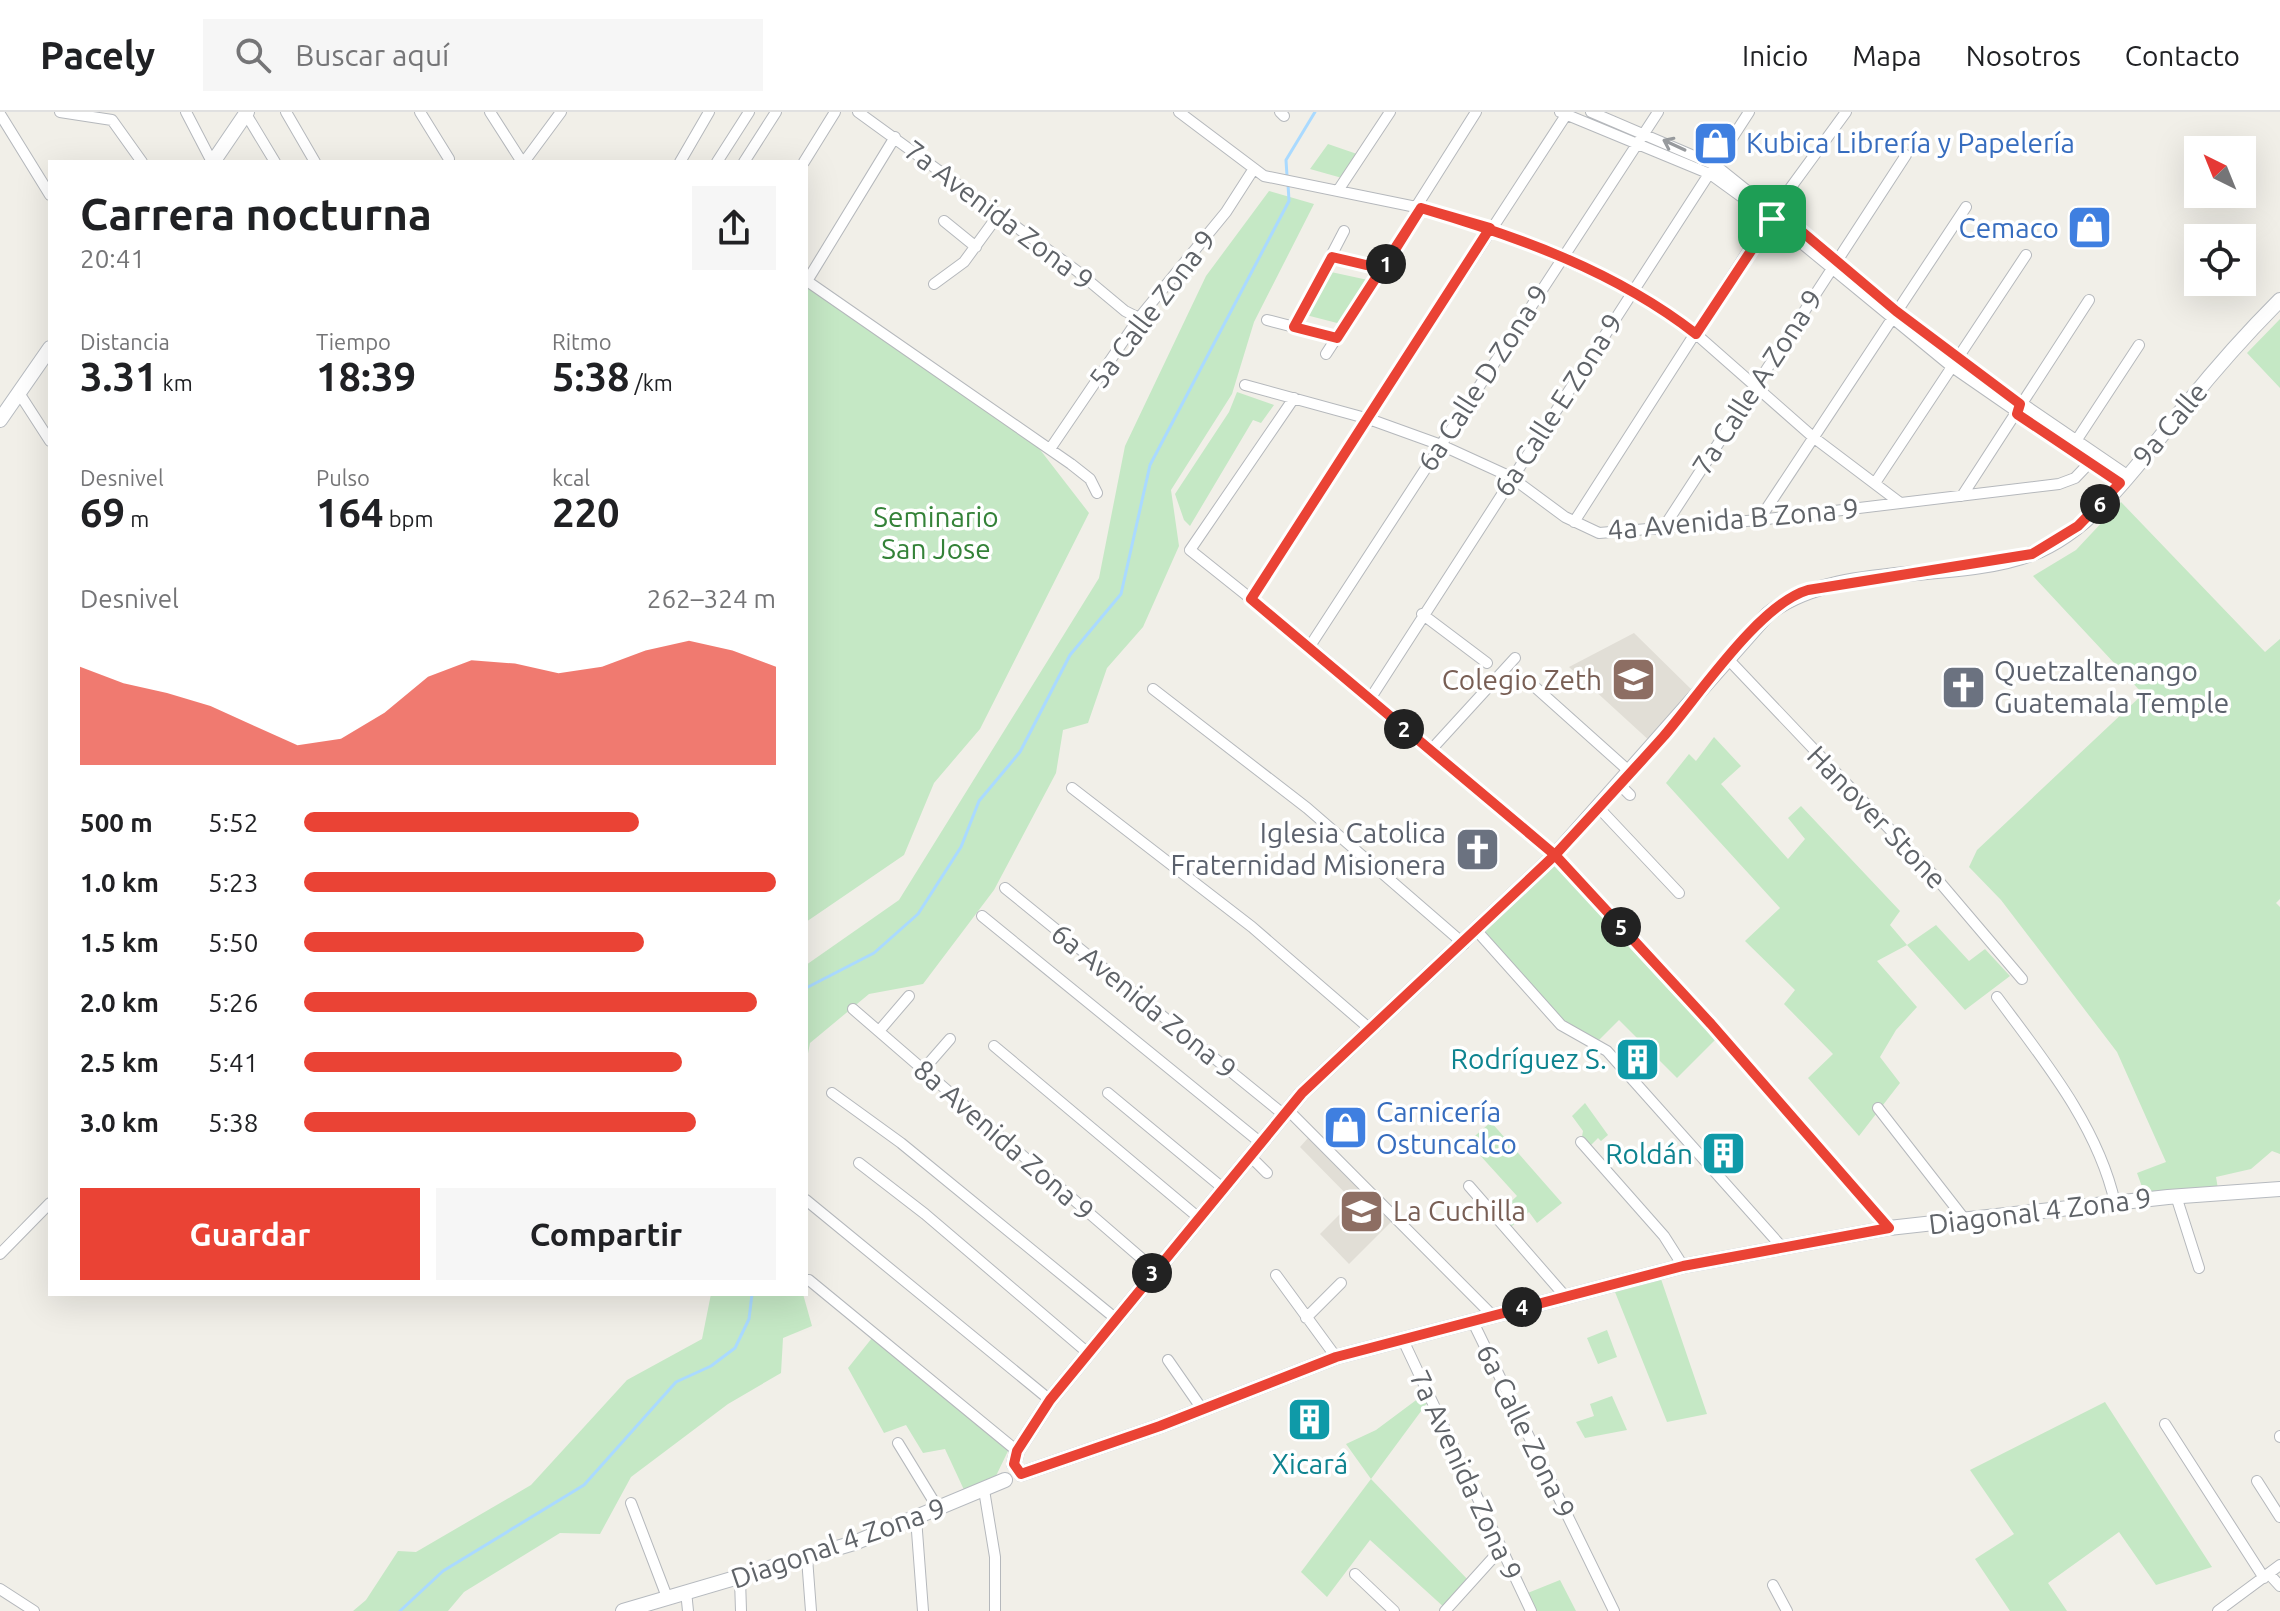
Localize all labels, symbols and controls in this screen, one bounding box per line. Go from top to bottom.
search box [203,19,763,91]
icon: search [231,33,275,77]
text: Pacely [40,34,155,76]
text: Buscar aquí [295,38,449,72]
text: Inicio [1742,40,1808,71]
text: Mapa [1852,40,1922,71]
text: Nosotros [1966,40,2081,71]
text: Contacto [2125,40,2240,71]
shop icon: Kubica Librería y Papelería [1691,119,1739,167]
place label: Kubica Librería y Papelería [1746,127,2075,158]
street label: 7a Avenida Zona 9 [899,134,1100,296]
north arrow [2184,136,2256,208]
map controls [2184,136,2256,296]
one-way arrow [1662,137,1686,152]
pin [1738,185,1806,253]
button: share [692,186,776,270]
text: Carrera nocturna [80,189,432,238]
icon: arrive [1750,197,1794,241]
shop icon: Cemaco [2066,204,2114,252]
place label: Cemaco [1959,212,2059,243]
street label: 5a Calle Zona 9 [1082,224,1221,394]
button: locate [2184,224,2256,296]
text: 20:41 [80,244,145,273]
pin: 1 [1366,244,1406,284]
text: 1 [1380,251,1392,276]
street label: 6a Calle D Zona 9 [1411,279,1554,477]
street label: 7a Calle A Zona 9 [1685,284,1828,480]
street label: 6a Calle E Zona 9 [1487,308,1628,502]
text: Distancia [80,329,170,354]
text: Tiempo [316,329,391,354]
text: Ritmo [552,329,612,354]
text: 3.31 [80,354,158,399]
text: 18:39 [316,354,416,399]
text: 5:38 [552,354,630,399]
text: km [158,370,193,395]
text: /km [630,370,673,395]
street label: 9a Calle [2126,376,2213,471]
text: Desnivel [80,465,164,490]
text: Pulso [316,465,370,490]
text: kcal [552,465,590,490]
pin: 6 [2080,484,2120,524]
text: 69 [80,490,125,535]
text: 164 [316,490,384,535]
text: 220 [552,490,620,535]
text: 6 [2094,491,2106,516]
street label: 4a Avenida B Zona 9 [1606,492,1860,545]
park label: Seminario San Jose [873,501,999,564]
text: m [125,506,149,531]
text: bpm [384,506,433,531]
text: Desnivel [80,584,179,613]
text: 262–324 m [647,584,776,613]
place label: Quetzaltenango Guatemala Temple [1994,655,2229,718]
school or university icon: Colegio Zeth [1609,656,1657,704]
church icon: Quetzaltenango Guatemala Temple [1939,663,1987,711]
place label: Colegio Zeth [1442,664,1602,695]
pin: 2 [1384,709,1424,749]
text: 2 [1398,716,1410,741]
street label: Hanover Stone [1802,739,1953,894]
text: 500 m [80,808,153,837]
text: 5:52 [208,808,258,837]
place label: Iglesia Catolica Fraternidad Misionera [1171,817,1446,880]
church icon: Iglesia Catolica Fraternidad Misionera [1453,825,1501,873]
text: 1.0 km [80,868,159,897]
text: 5:23 [208,868,258,897]
pin: 5 [1601,907,1641,947]
text: 5 [1615,914,1627,939]
street label: 6a Avenida Zona 9 [1046,917,1243,1084]
text: 1.5 km [80,928,159,957]
text: 5:50 [208,928,258,957]
text: 2.0 km [80,988,159,1017]
text: 5:26 [208,988,258,1017]
building icon: Rodríguez S. [1614,1035,1662,1083]
place label: Rodríguez S. [1451,1043,1607,1074]
text: 2.5 km [80,1048,159,1077]
text: 5:41 [208,1048,258,1077]
street label: 8a Avenida Zona 9 [908,1053,1101,1226]
place label: Carnicería Ostuncalco [1376,1096,1517,1159]
shop icon: Carnicería Ostuncalco [1321,1104,1369,1152]
text: 3.0 km [80,1108,159,1137]
text: 5:38 [208,1108,258,1137]
building icon: Roldán [1700,1130,1748,1178]
place label: Roldán [1605,1138,1693,1169]
street label: Diagonal 4 Zona 9 [1927,1181,2153,1240]
school or university icon: La Cuchilla [1338,1187,1386,1235]
button: Guardar [80,1188,420,1280]
button: Compartir [436,1188,776,1280]
place label: La Cuchilla [1393,1195,1526,1226]
pin: 3 [1132,1253,1172,1293]
text: 3 [1146,1260,1158,1285]
pin: 4 [1502,1287,1542,1327]
text: 4 [1516,1294,1528,1319]
street label: 6a Calle Zona 9 [1471,1339,1582,1523]
street label: 7a Avenida Zona 9 [1404,1365,1529,1585]
building icon: Xicará [1286,1396,1334,1444]
place label: Xicará [1272,1448,1348,1479]
street label: Diagonal 4 Zona 9 [727,1491,949,1594]

